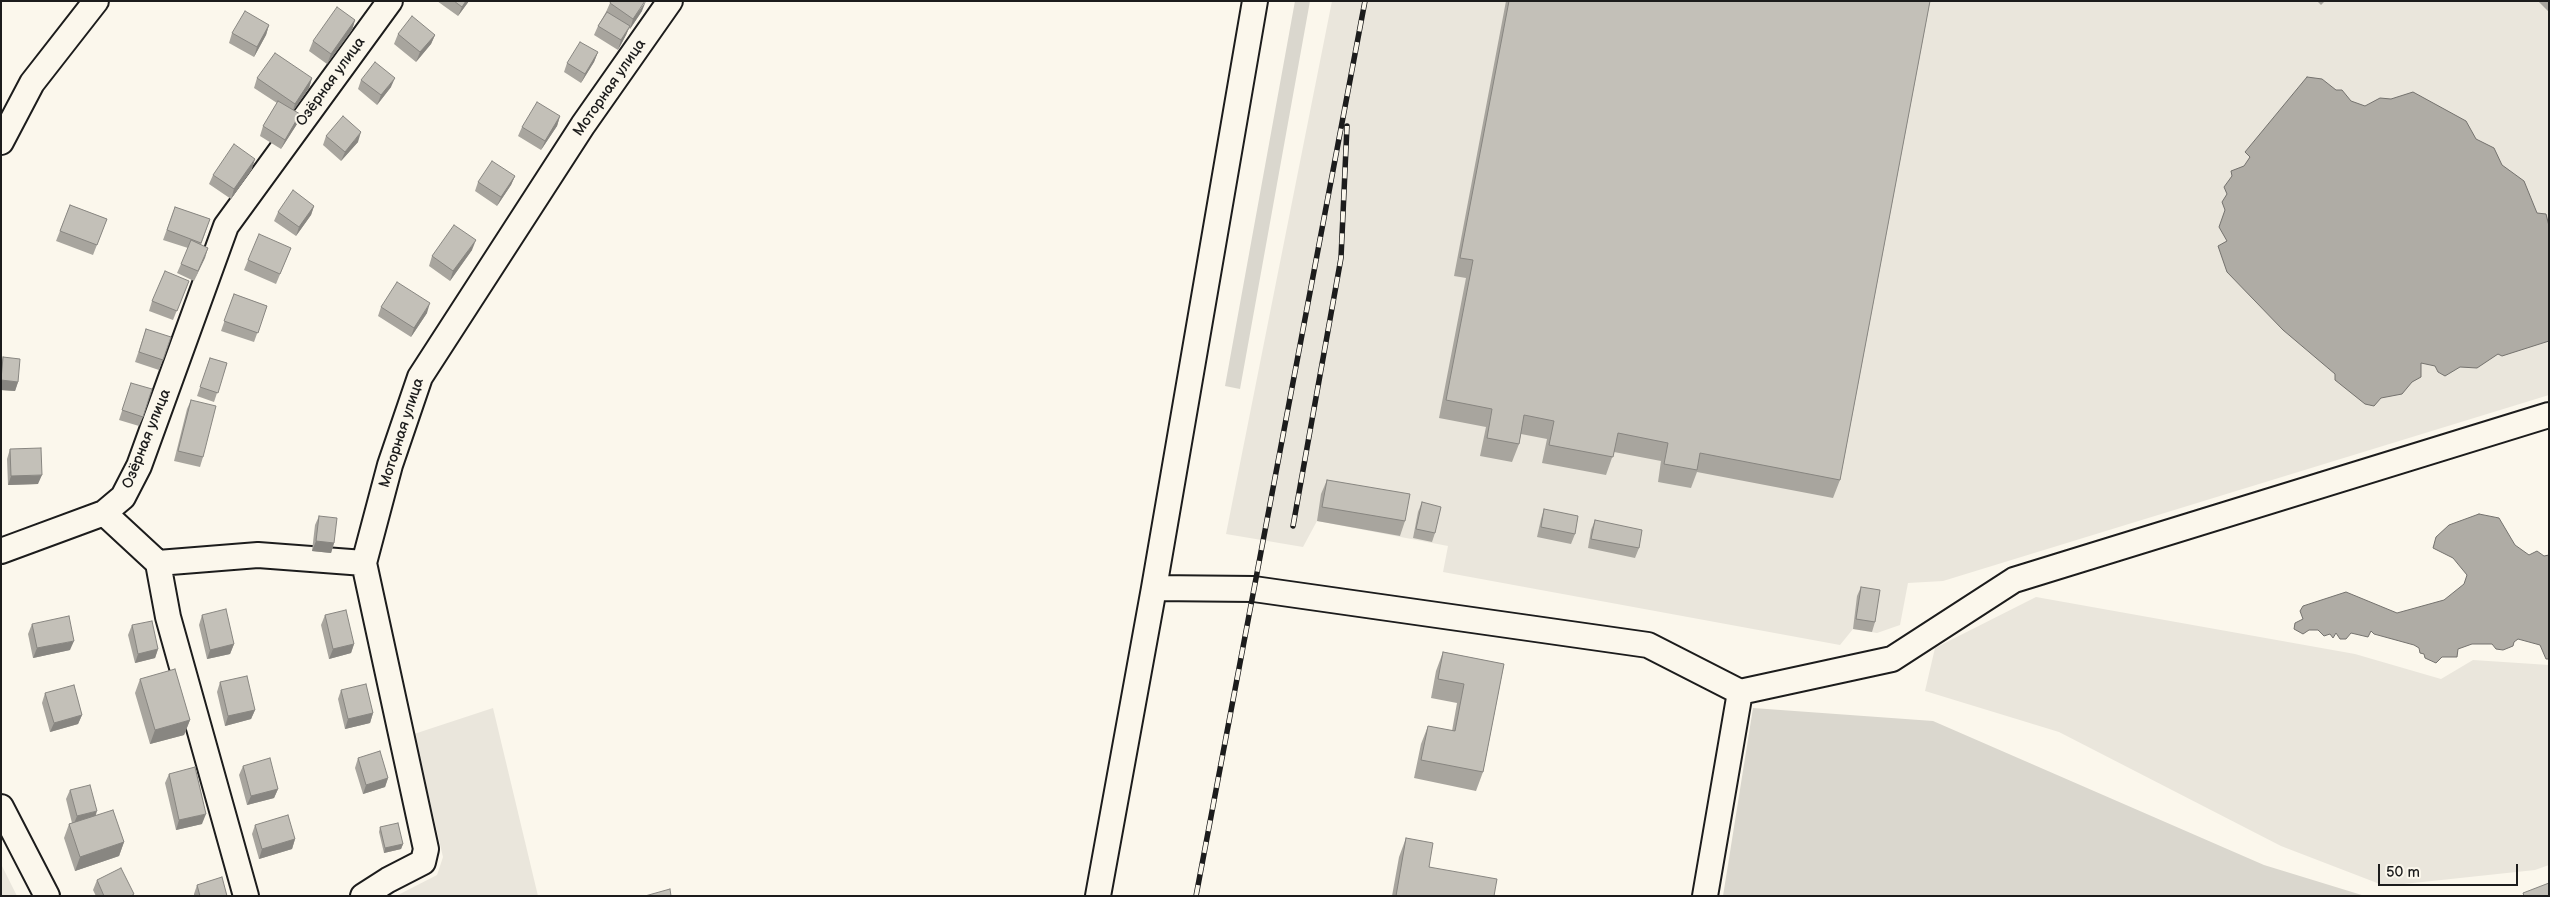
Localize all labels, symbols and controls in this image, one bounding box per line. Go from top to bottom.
street label: Озёрная улица [293,34,369,130]
street label: Моторная улица [570,36,650,140]
street label: Моторная улица [376,376,428,490]
street label: Озёрная улица [119,387,175,491]
scale bar [2380,854,2520,886]
text: 50 m [2386,863,2420,882]

